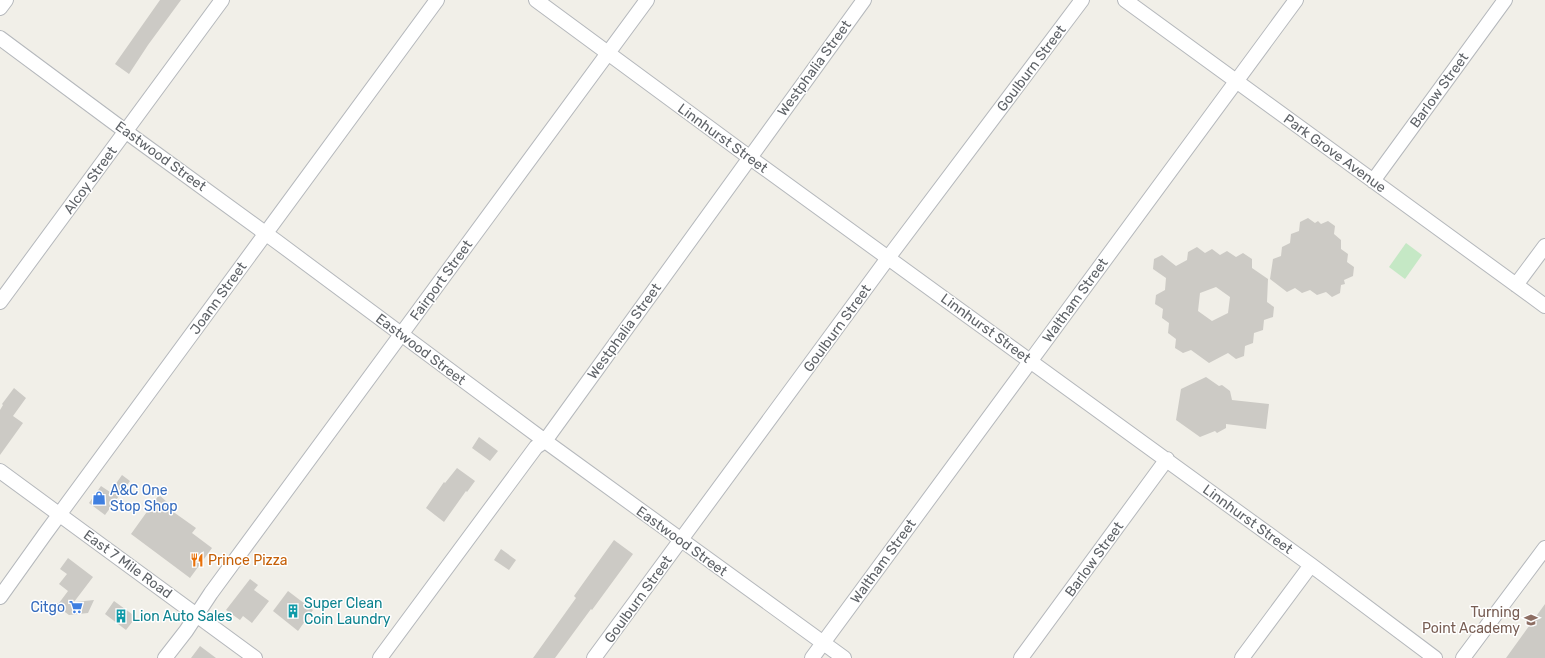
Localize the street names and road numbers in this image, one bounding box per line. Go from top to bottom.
street label: Westphalia Street [774,17,855,120]
street label: Goulburn Street [993,21,1070,115]
street label: Barlow Street [1407,49,1473,131]
street label: Linnhurst Street [674,100,771,177]
street label: Park Grove Avenue [1280,111,1389,196]
street label: Eastwood Street [112,118,210,195]
street label: Alcoy Street [60,143,121,217]
street label: Fairport Street [407,236,477,324]
street label: Waltham Street [1039,254,1112,346]
street label: Joann Street [186,258,251,338]
street label: Westphalia Street [584,280,665,383]
street label: Goulburn Street [800,281,875,375]
street label: Linnhurst Street [937,290,1034,367]
street label: Eastwood Street [372,310,469,389]
street label: Linnhurst Street [1199,481,1296,558]
street label: Eastwood Street [633,503,731,580]
street label: Waltham Street [847,515,920,607]
street label: Barlow Street [1062,518,1128,600]
street label: East 7 Mile Road [80,527,175,602]
street label: Goulburn Street [601,552,676,646]

